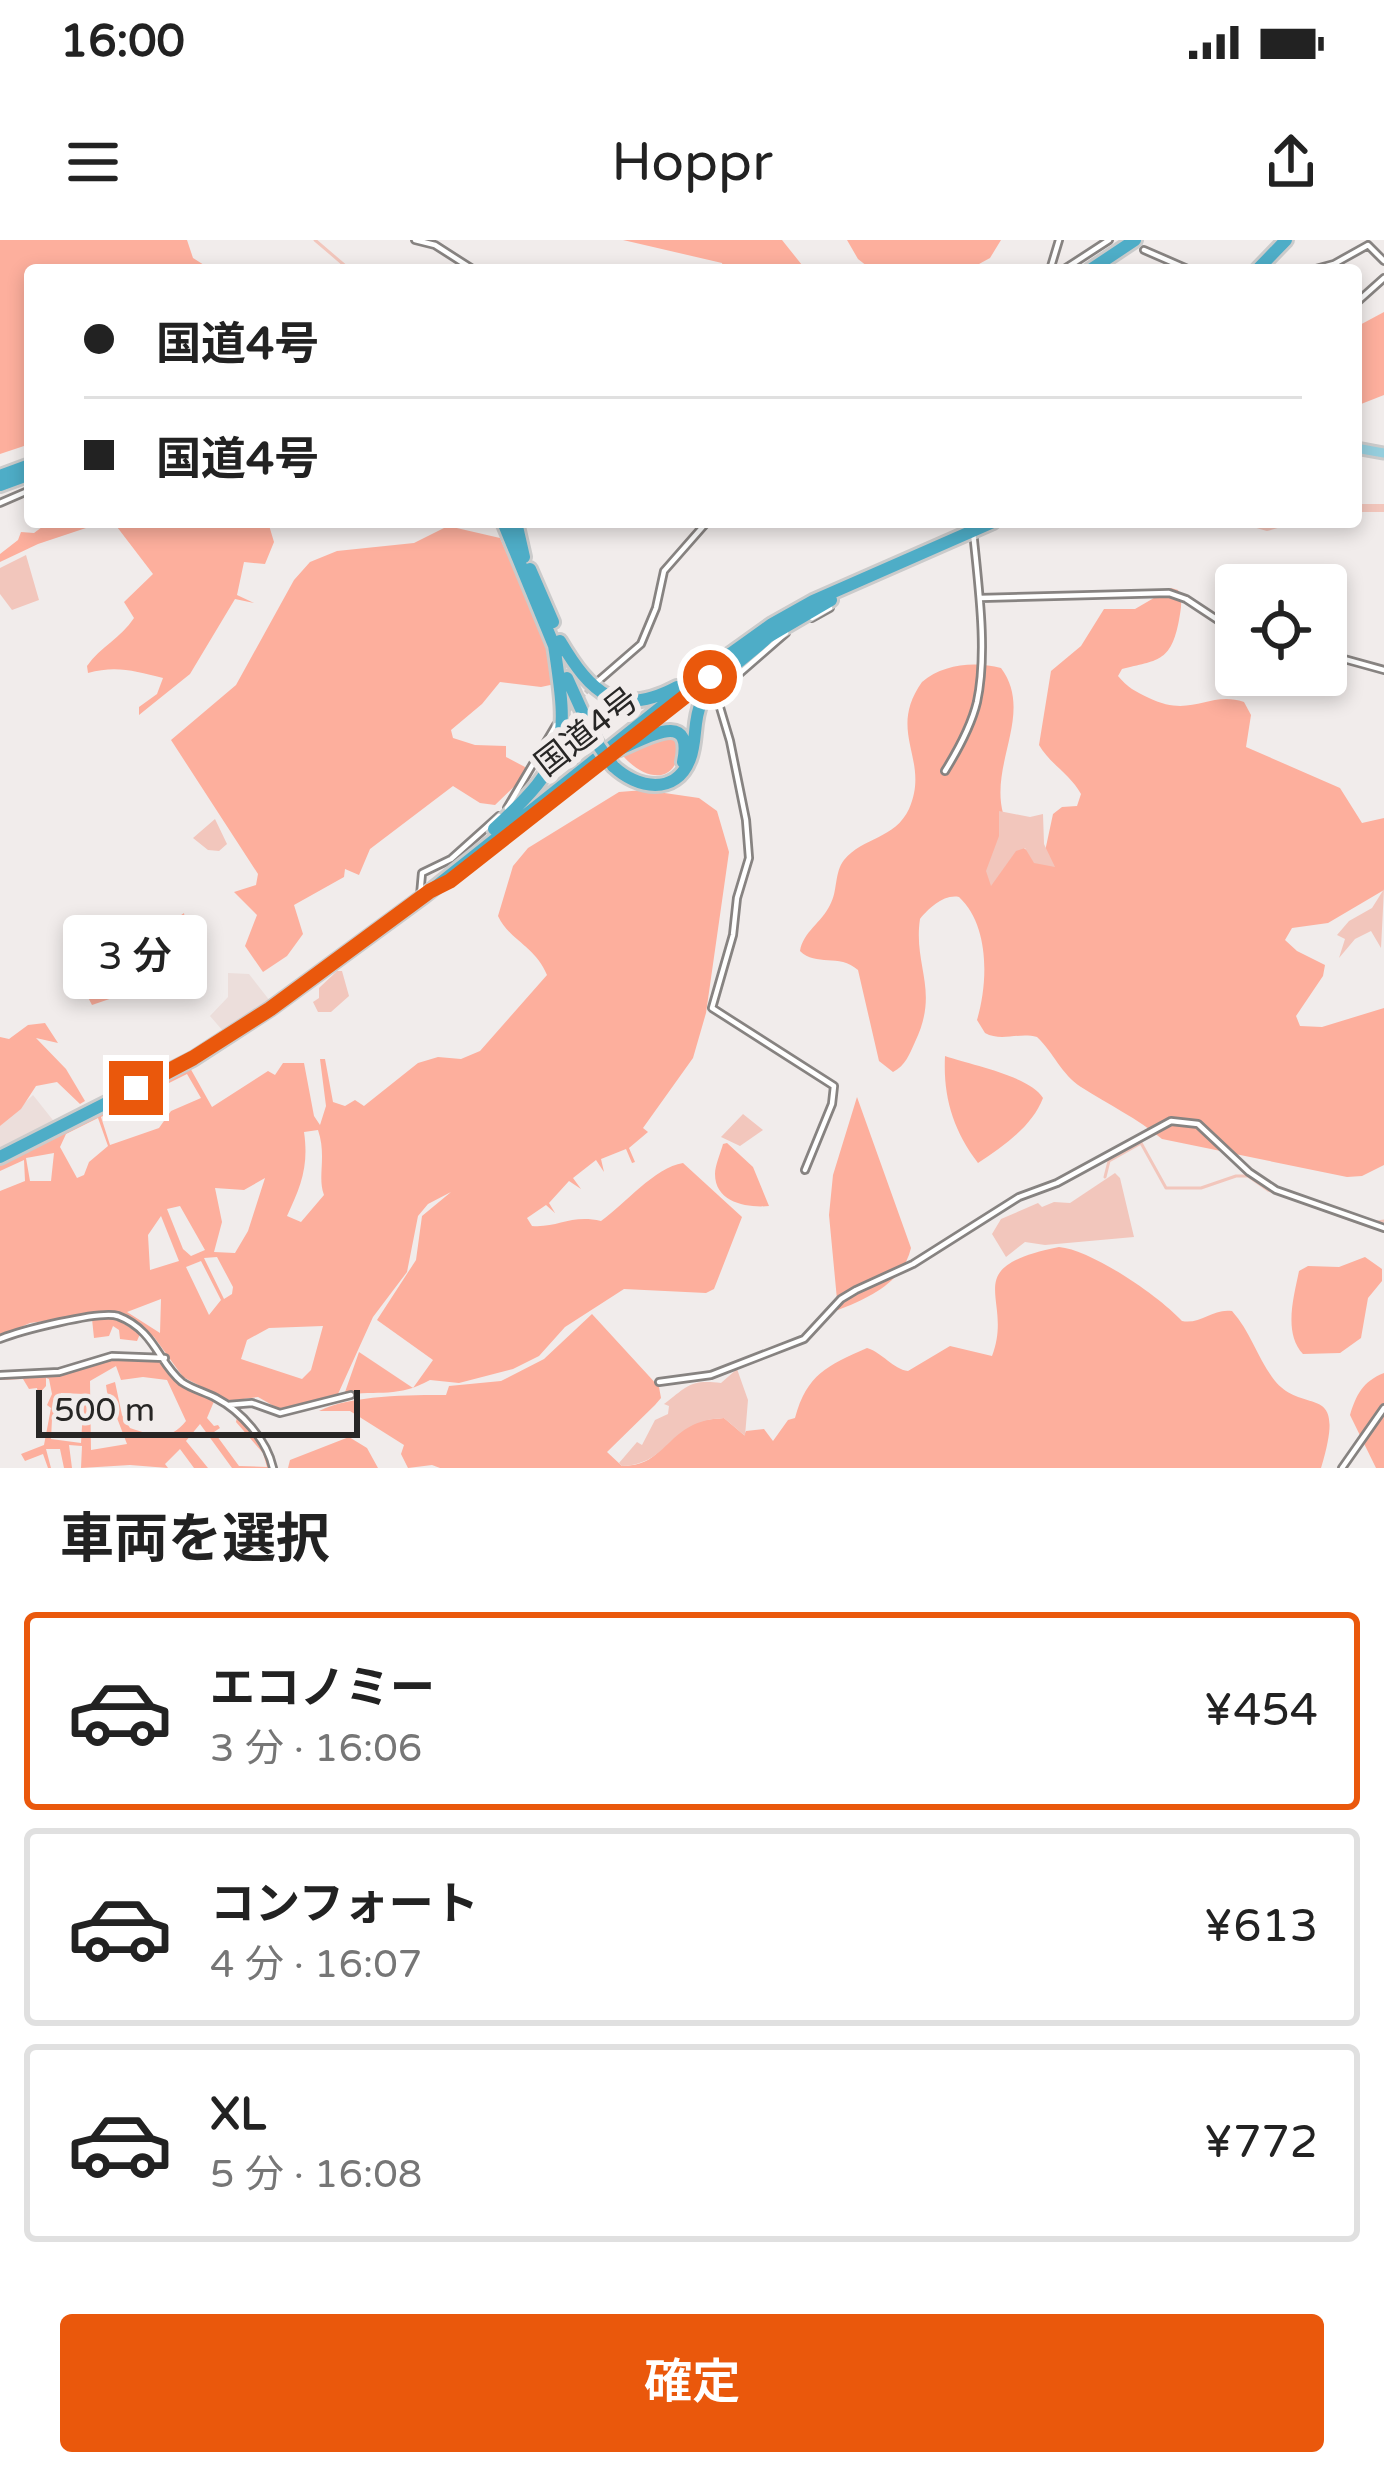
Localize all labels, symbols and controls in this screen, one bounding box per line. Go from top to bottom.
text: 16:00 [60,15,185,69]
icon: menu [60,129,126,195]
icon: share [1258,129,1324,195]
text: Hoppr [611,130,773,195]
text: 国道4号 [156,318,319,372]
text: 国道4号 [156,433,319,487]
map controls [1215,564,1347,696]
button: locate [1215,564,1347,696]
route start [683,650,737,704]
street label: 国道4号 [528,680,646,784]
callout: 3 分 [64,914,208,998]
text: 3 分 [98,933,172,980]
route end [109,1061,163,1115]
scale bar [36,1384,360,1437]
text: 500 m [54,1391,155,1430]
text: 車両を選択 [60,1507,330,1572]
icon: car [66,1657,174,1765]
text: エコノミー [210,1662,435,1716]
text: ¥454 [1204,1684,1318,1738]
text: 3 分 · 16:06 [210,1725,422,1772]
icon: car [66,1873,174,1981]
text: コンフォート [210,1878,479,1932]
text: ¥613 [1204,1900,1318,1954]
text: 4 分 · 16:07 [210,1941,422,1988]
text: XL [210,2088,266,2142]
icon: car [66,2089,174,2197]
text: ¥772 [1204,2116,1318,2170]
text: 5 分 · 16:08 [210,2151,422,2198]
button: 確定 [60,2314,1324,2452]

